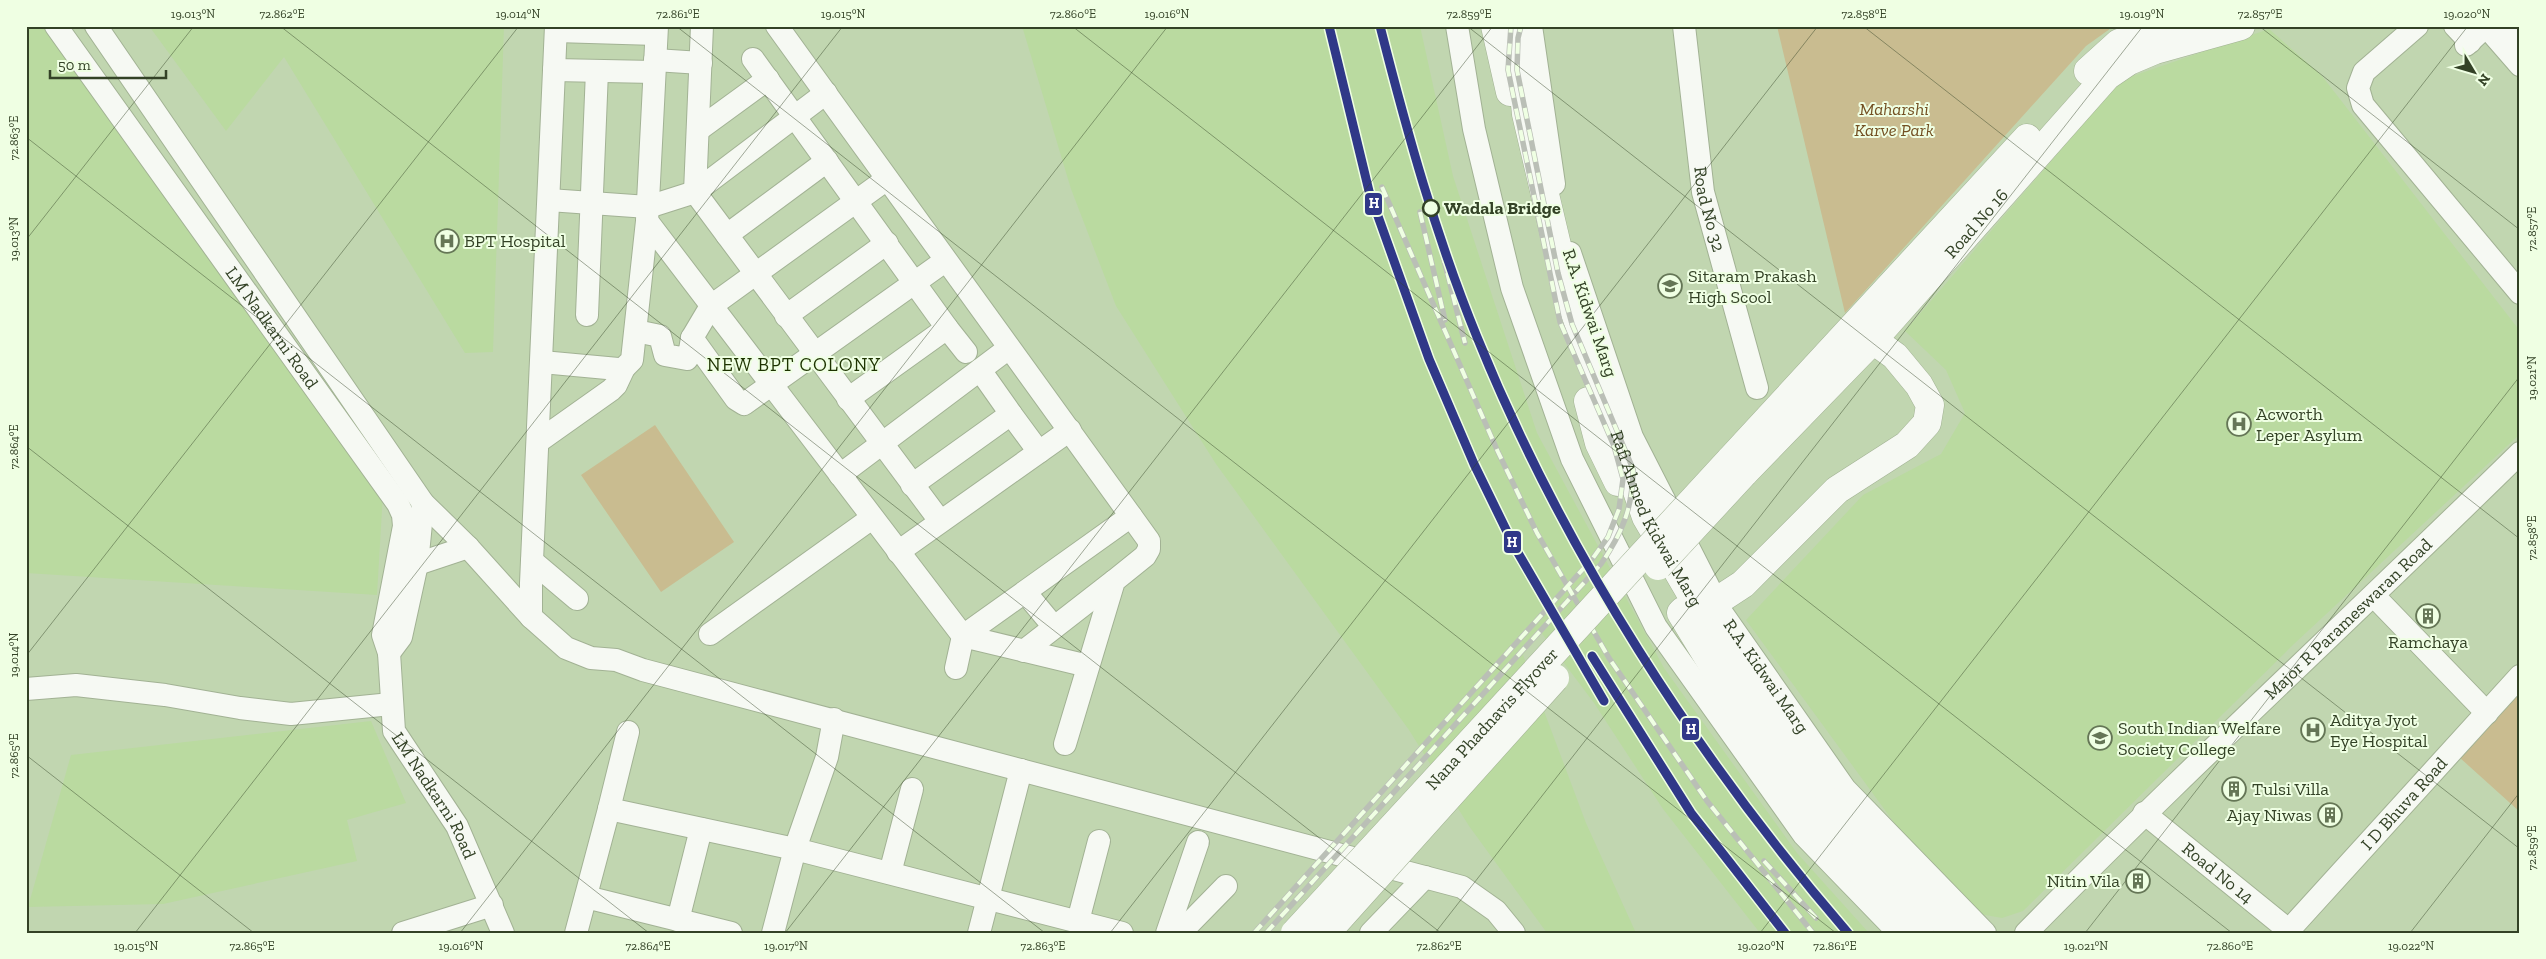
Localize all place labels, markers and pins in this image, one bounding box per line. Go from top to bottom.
place label: Wadala Bridge [1444,197,1561,219]
marker: Wadala Bridge [1422,199,1440,217]
hospital icon: BPT Hospital [434,228,460,254]
place label: BPT Hospital [464,230,566,252]
place label: Sitaram Prakash High Scool [1688,265,1816,308]
school or university icon: Sitaram Prakash High Scool [1657,273,1683,299]
place label: Acworth Leper Asylum [2256,403,2363,446]
hospital icon: Acworth Leper Asylum [2226,411,2252,437]
building icon: Ramchaya [2415,603,2441,629]
place label: Ramchaya [2388,631,2468,653]
place label: Aditya Jyot Eye Hospital [2330,709,2428,752]
place label: South Indian Welfare Society College [2118,717,2281,760]
hospital icon: Aditya Jyot Eye Hospital [2300,717,2326,743]
school or university icon: South Indian Welfare Society College [2087,725,2113,751]
building icon: Tulsi Villa [2221,776,2247,802]
place label: Tulsi Villa [2252,778,2329,800]
building icon: Ajay Niwas [2317,802,2343,828]
place label: Ajay Niwas [2227,804,2312,826]
building icon: Nitin Vila [2125,868,2151,894]
place label: Nitin Vila [2047,870,2120,892]

